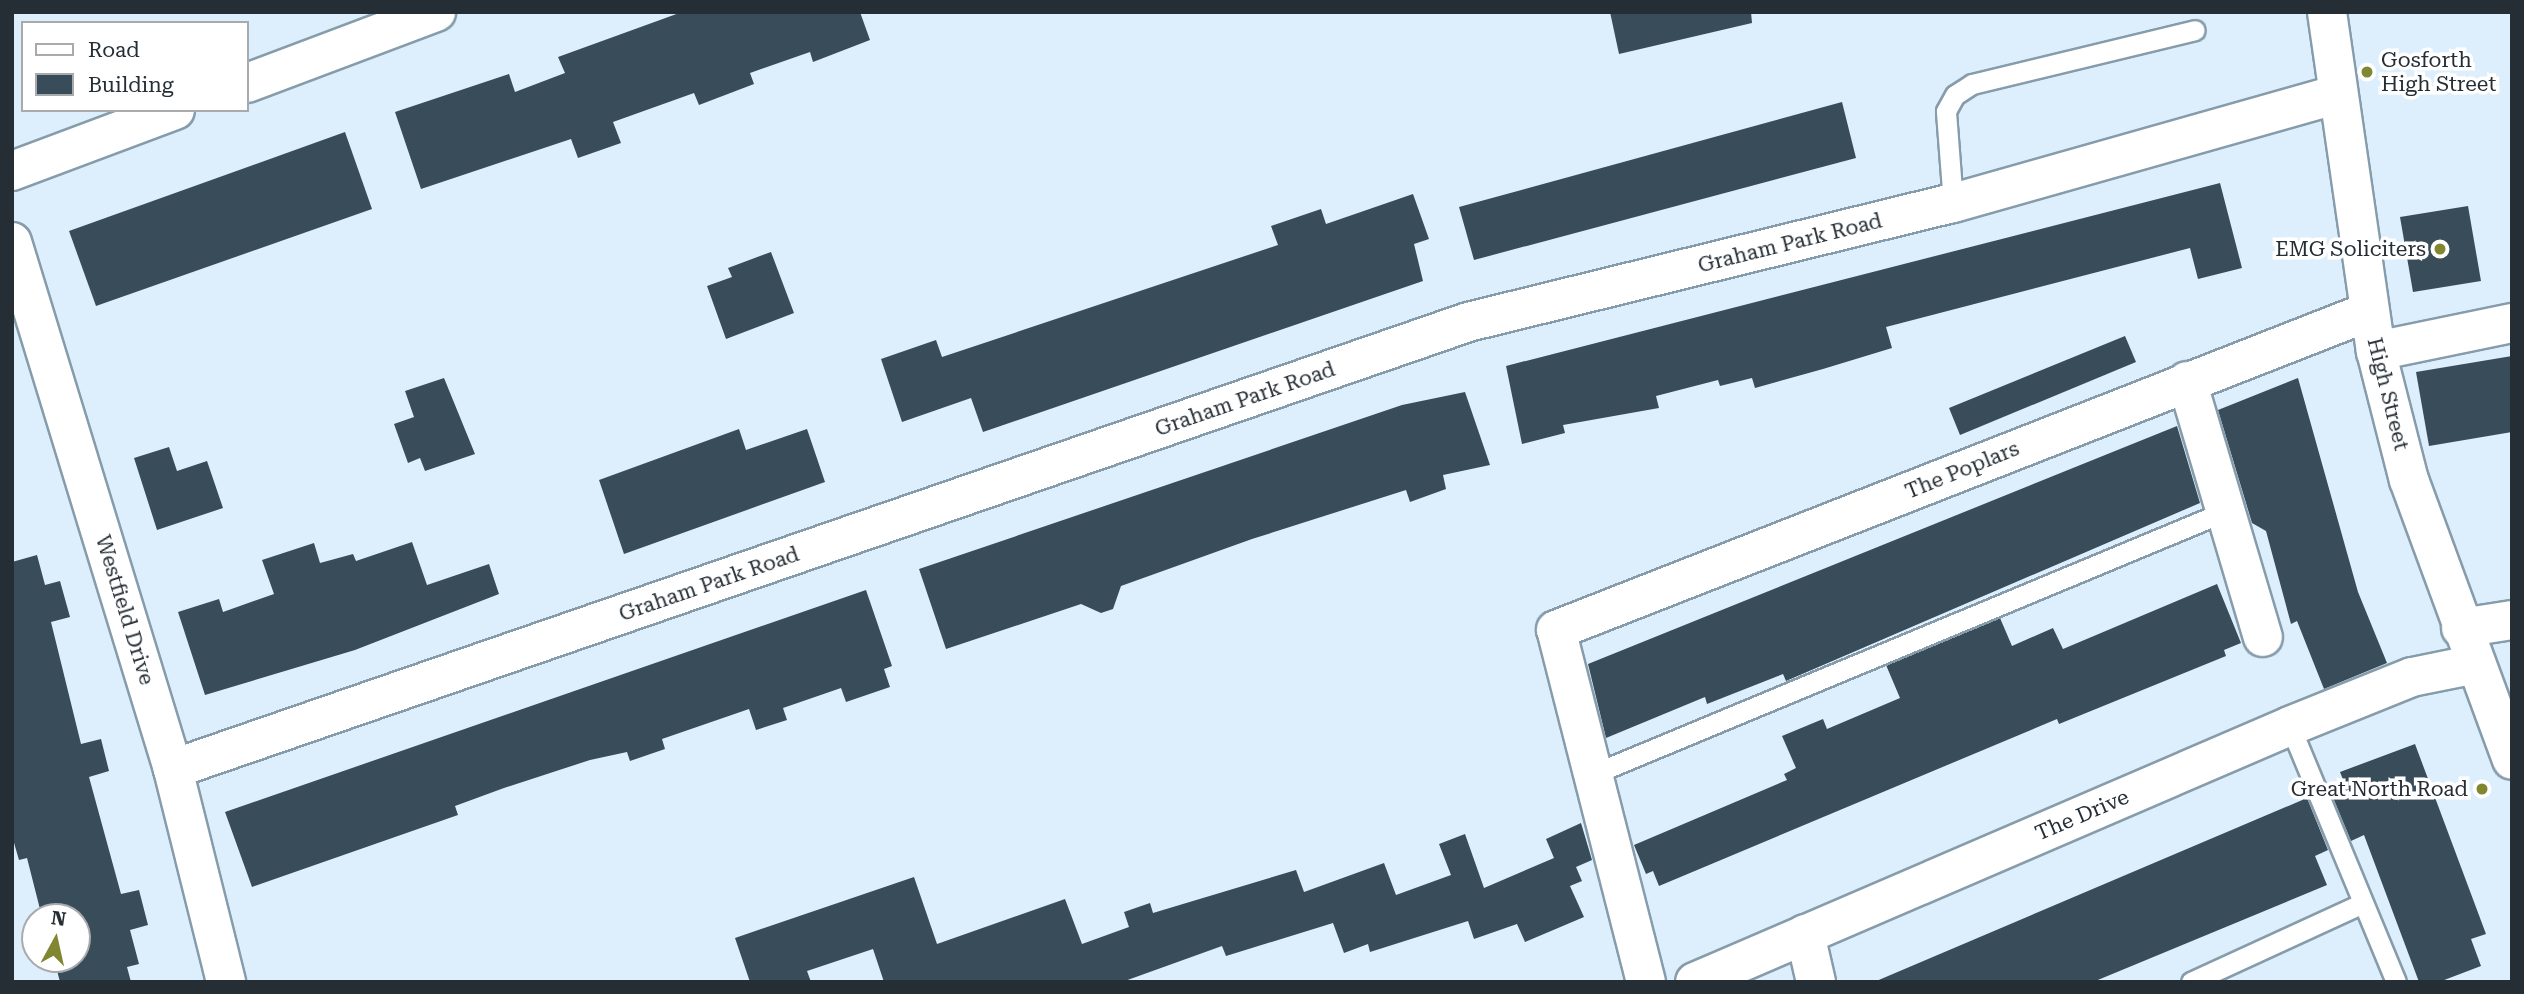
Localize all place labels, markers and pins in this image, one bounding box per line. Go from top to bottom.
place label: Gosforth High Street [2381,47,2496,97]
marker: Gosforth High Street [2359,64,2375,80]
place label: EMG Soliciters [2275,236,2426,262]
marker: EMG Soliciters [2432,241,2448,257]
place label: Great North Road [2291,776,2468,802]
marker: Great North Road [2474,781,2490,797]

